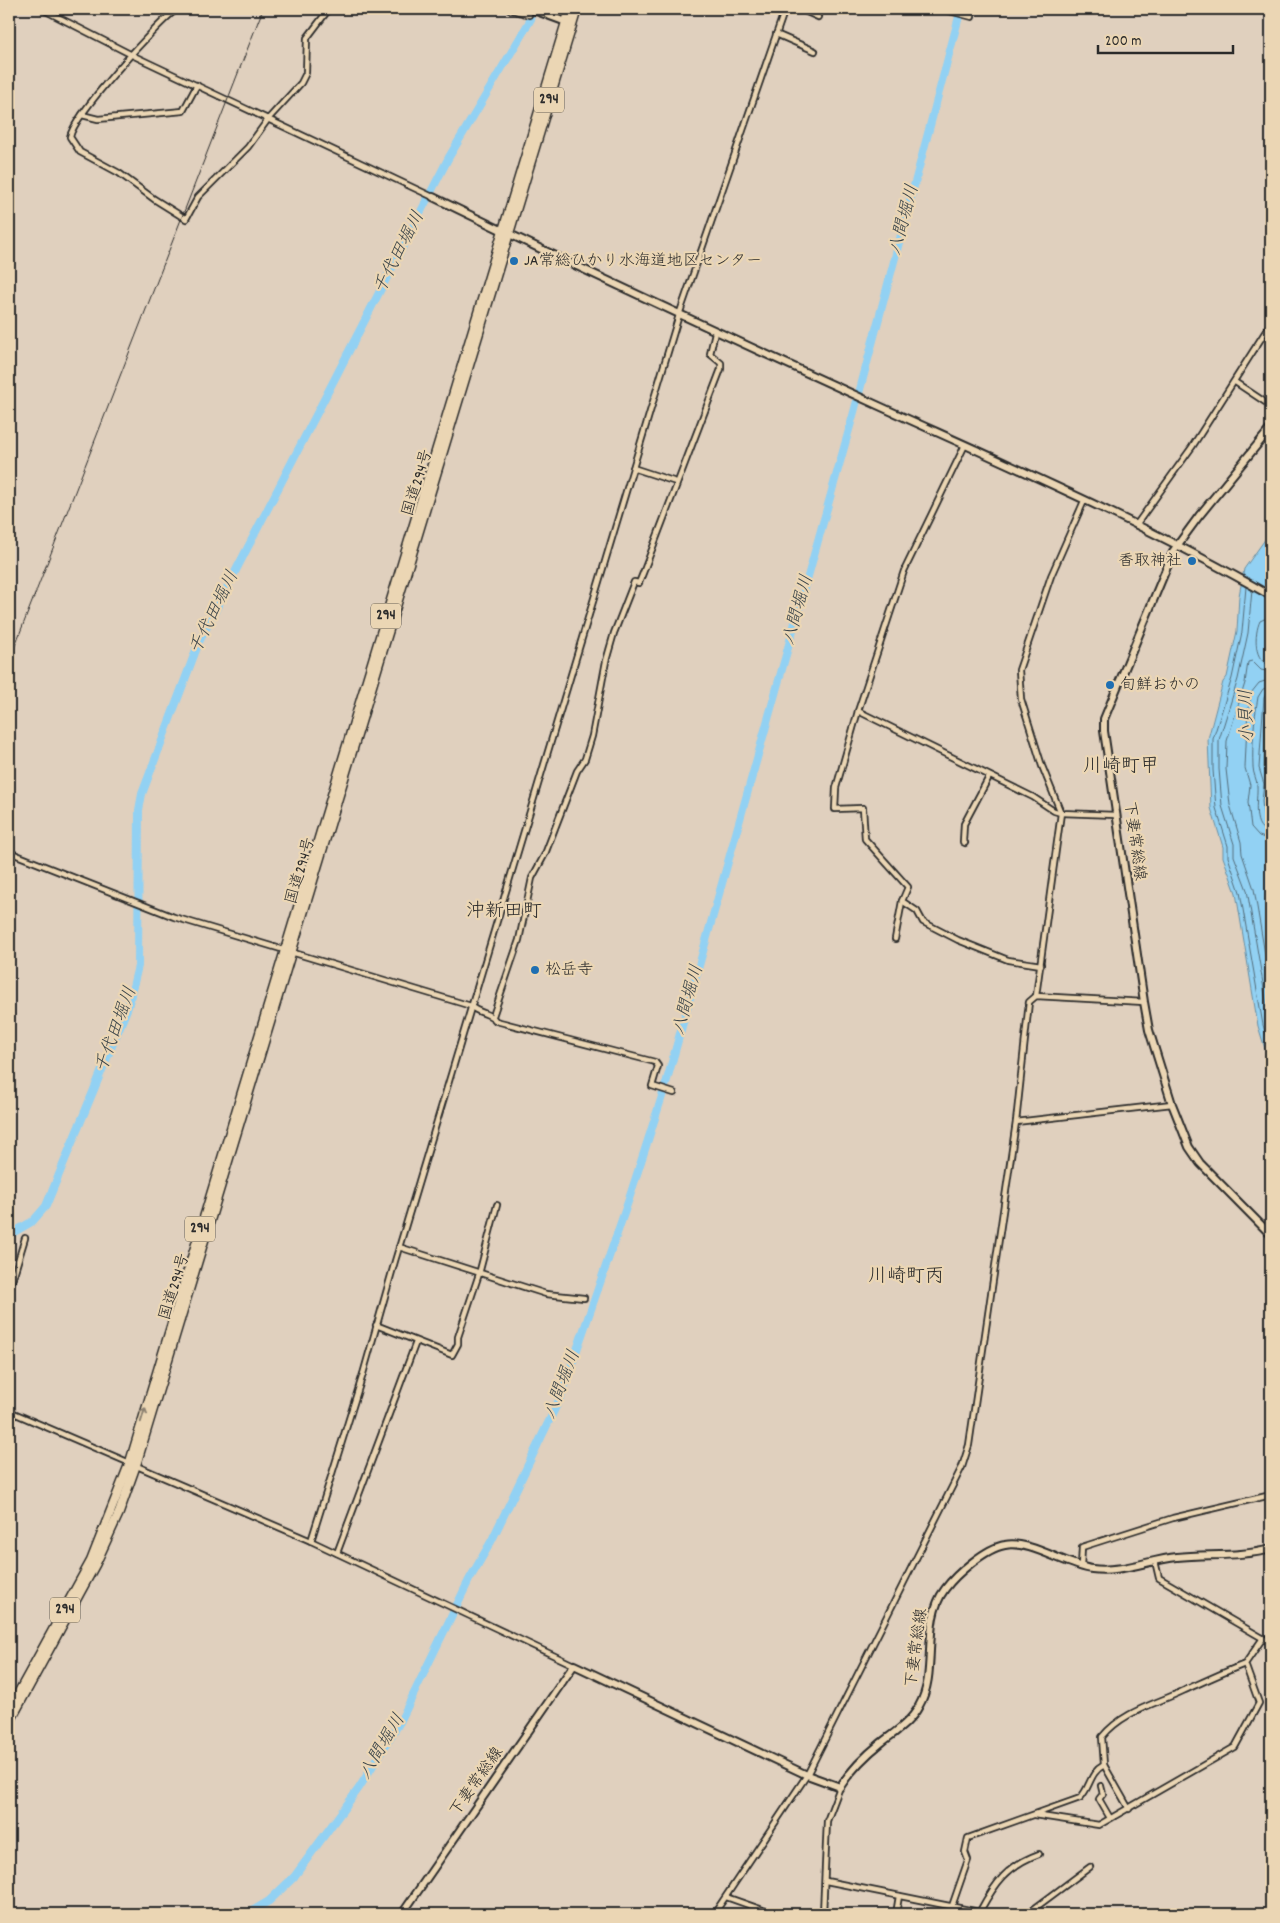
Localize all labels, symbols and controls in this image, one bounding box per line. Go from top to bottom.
scale bar [1098,22,1232,54]
text: 200 m [1105,31,1142,53]
road number: 294 [534,88,564,112]
water label: 八間堀川 [884,182,926,258]
water label: 千代田堀川 [368,207,432,299]
place label: JA常総ひかり水海道地区センター [524,250,762,273]
marker: JA常総ひかり水海道地区センター [508,255,520,267]
street label: 国道294号 [397,447,439,519]
place label: 香取神社 [1118,550,1182,573]
marker: 香取神社 [1186,555,1198,567]
water label: 千代田堀川 [184,567,246,659]
water label: 八間堀川 [777,572,821,648]
road number: 294 [371,604,401,628]
place label: 旬鮮おかの [1120,674,1200,697]
marker: 旬鮮おかの [1104,679,1116,691]
water label: 小貝川 [1235,689,1261,743]
district label: 川崎町甲 [1083,754,1159,781]
street label: 下妻常総線 [1117,800,1151,882]
street label: 国道294号 [280,835,322,907]
district label: 沖新田町 [466,899,542,926]
place label: 松岳寺 [545,959,593,982]
water label: 八間堀川 [667,962,711,1038]
marker: 松岳寺 [529,964,541,976]
water label: 千代田堀川 [90,983,144,1077]
road number: 294 [185,1216,215,1242]
street label: 国道294号 [154,1251,196,1323]
district label: 川崎町丙 [868,1264,944,1291]
water label: 八間堀川 [538,1347,588,1423]
one-way arrow [139,1408,149,1424]
road number: 294 [50,1598,80,1622]
street label: 下妻常総線 [900,1607,934,1689]
water label: 八間堀川 [354,1710,412,1784]
street label: 下妻常総線 [445,1743,509,1821]

